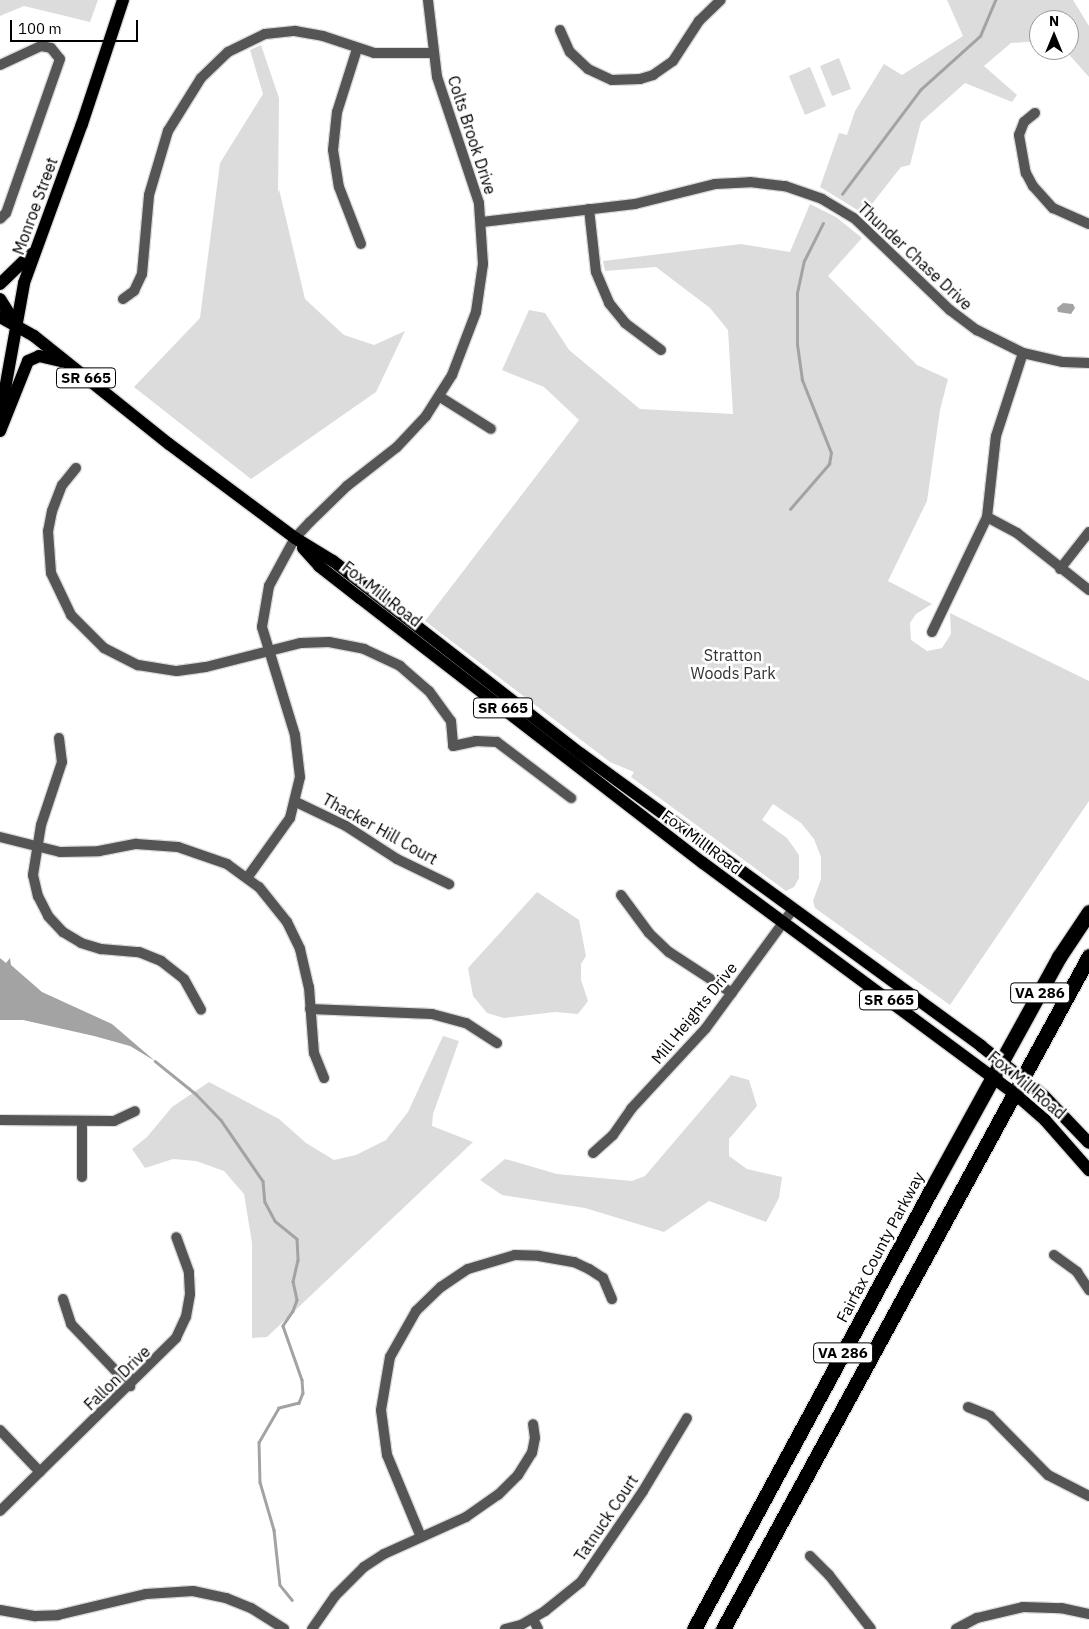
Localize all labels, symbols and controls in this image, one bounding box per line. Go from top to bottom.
scale bar [12,10,140,42]
north arrow [1029,10,1079,60]
text: N [1049,12,1059,30]
text: 100 m [18,19,62,38]
street label: Colts Brook Drive [444,73,500,197]
street label: Monroe Street [8,155,62,257]
street label: Thunder Chase Drive [854,198,976,314]
road number: SR 665 [55,366,117,390]
street label: Fox Mill Road [339,557,425,631]
park label: Stratton Woods Park [690,645,776,683]
road number: SR 665 [472,696,534,720]
street label: Thacker Hill Court [319,789,441,869]
street label: Fox Mill Road [658,806,746,878]
street label: Mill Heights Drive [647,958,741,1068]
road number: VA 286 [1010,980,1070,1006]
road number: SR 665 [858,988,920,1012]
street label: Fox Mill Road [984,1047,1070,1123]
street label: Fairfax County Parkway [832,1168,928,1326]
road number: VA 286 [813,1340,873,1366]
street label: Fallon Drive [80,1342,154,1414]
street label: Tatnuck Court [570,1471,642,1565]

